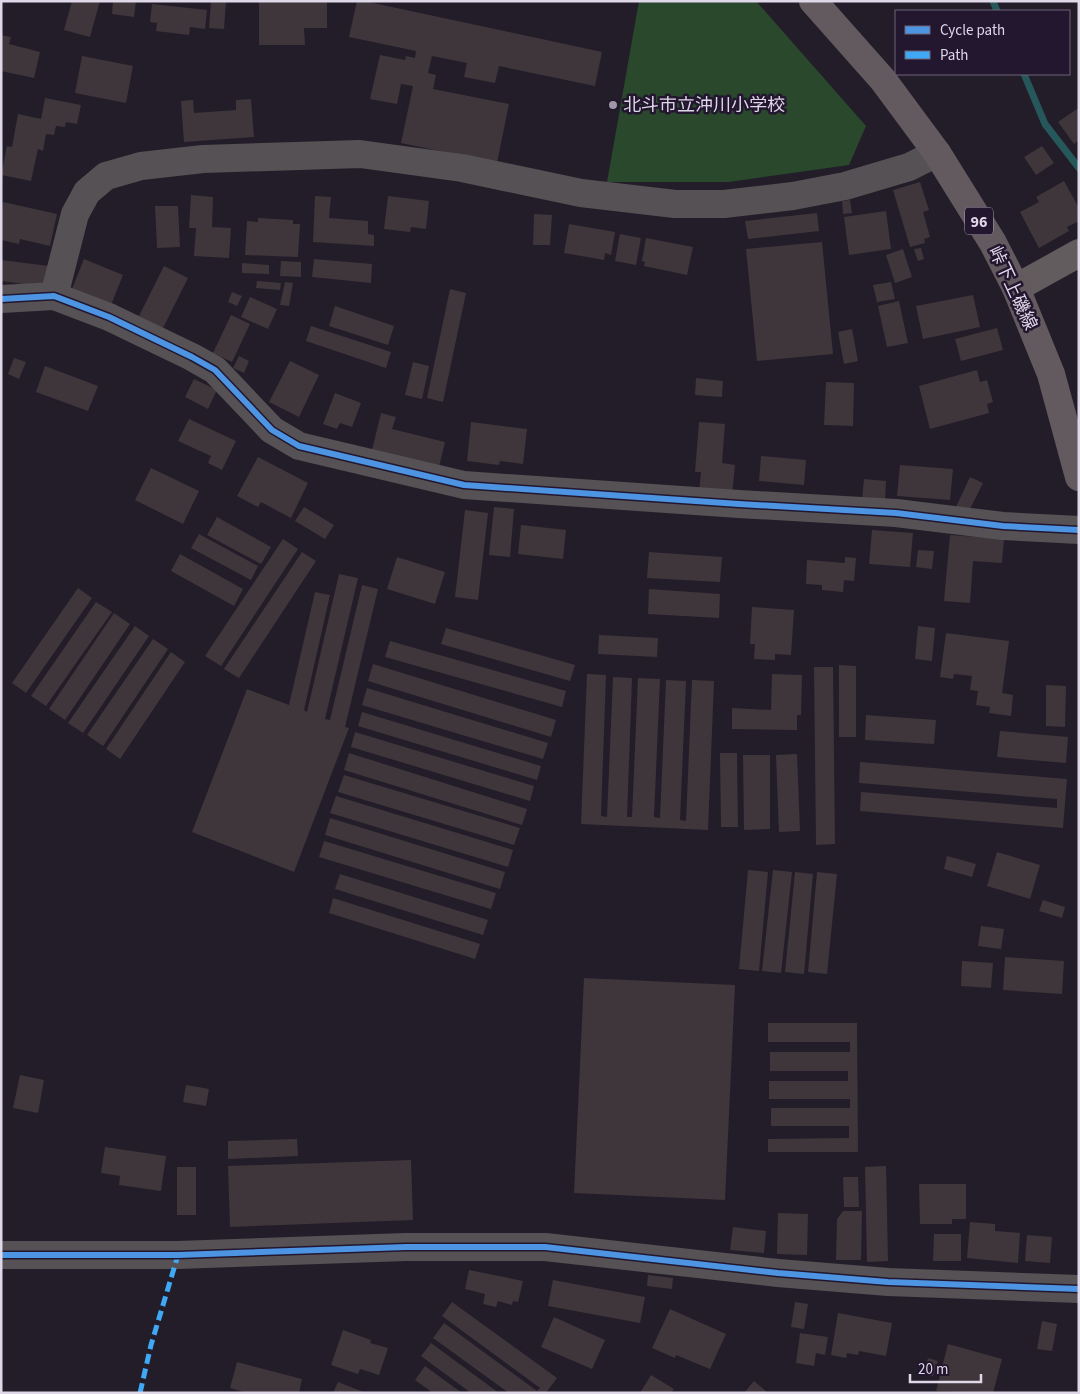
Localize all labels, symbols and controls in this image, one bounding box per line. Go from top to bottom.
legend [895,10,1070,75]
text: Cycle path [940,20,1005,41]
text: Path [940,45,968,66]
place label: 北斗市立沖川小学校 [623,93,785,118]
marker: 北斗市立沖川小学校 [607,99,619,111]
road number: 96 [965,208,993,235]
street label: 峠下上磯線 [982,242,1043,334]
scale bar [910,1352,981,1384]
text: 20 m [918,1359,948,1380]

